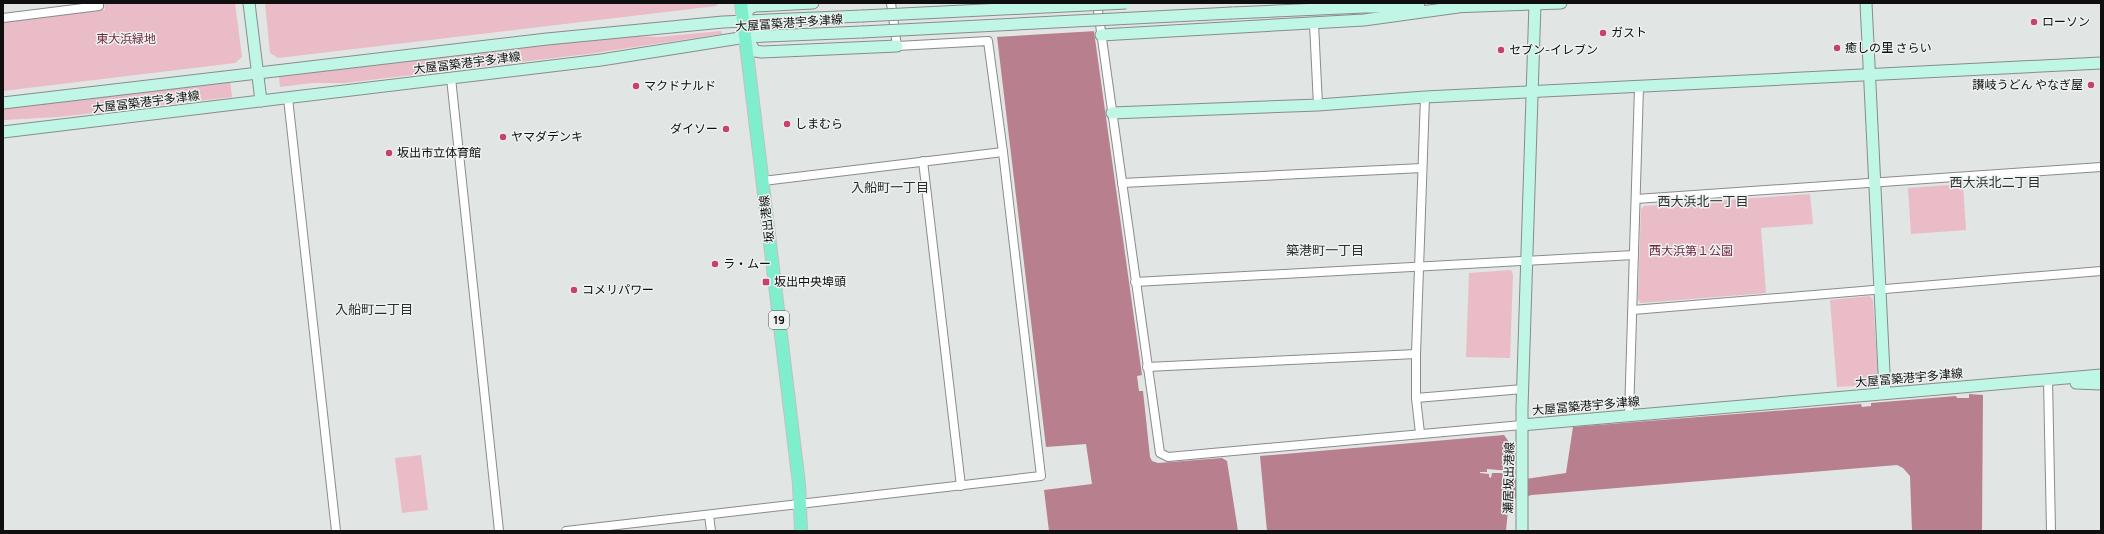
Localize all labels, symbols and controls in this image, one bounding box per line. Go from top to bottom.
street label: 大屋冨築港宇多津線 [734,10,843,35]
place label: ローソン [2042,13,2090,30]
marker: ローソン [2029,17,2039,27]
place label: ガスト [1611,24,1647,41]
marker: ガスト [1598,28,1608,38]
park label: 東大浜緑地 [96,30,156,47]
place label: 癒しの里 さらい [1845,39,1931,56]
place label: セブン-イレブン [1509,41,1598,58]
marker: 癒しの里 さらい [1832,43,1842,53]
marker: セブン-イレブン [1496,45,1506,55]
street label: 大屋冨築港宇多津線 [412,47,522,78]
place label: 讃岐うどん やなぎ屋 [1973,76,2083,93]
place label: マクドナルド [644,77,716,94]
marker: 讃岐うどん やなぎ屋 [2086,80,2096,90]
marker: マクドナルド [631,81,641,91]
street label: 大屋冨築港宇多津線 [91,86,201,117]
place label: しまむら [795,115,843,132]
marker: しまむら [782,119,792,129]
place label: ダイソー [670,120,718,137]
marker: ダイソー [721,124,731,134]
place label: ヤマダデンキ [511,128,583,145]
marker: ヤマダデンキ [498,132,508,142]
place label: 坂出市立体育館 [397,144,481,161]
marker: 坂出市立体育館 [384,148,394,158]
district label: 西大浜北二丁目 [1949,173,2041,191]
district label: 入船町一丁目 [851,178,929,196]
district label: 西大浜北一丁目 [1657,192,1749,210]
street label: 坂出港線 [755,194,778,244]
district label: 築港町一丁目 [1286,241,1364,259]
park label: 西大浜第１公園 [1649,242,1733,259]
place label: ラ・ムー [723,255,771,272]
marker: ラ・ムー [710,259,720,269]
place label: 坂出中央埠頭 [774,273,846,290]
marker: 坂出中央埠頭 [761,277,771,287]
place label: コメリパワー [582,281,654,298]
marker: コメリパワー [569,285,579,295]
district label: 入船町二丁目 [335,300,413,318]
road number: 19 [769,311,789,329]
street label: 大屋冨築港宇多津線 [1854,364,1963,391]
street label: 大屋冨築港宇多津線 [1531,392,1640,419]
street label: 瀬居坂出港線 [1499,442,1518,514]

